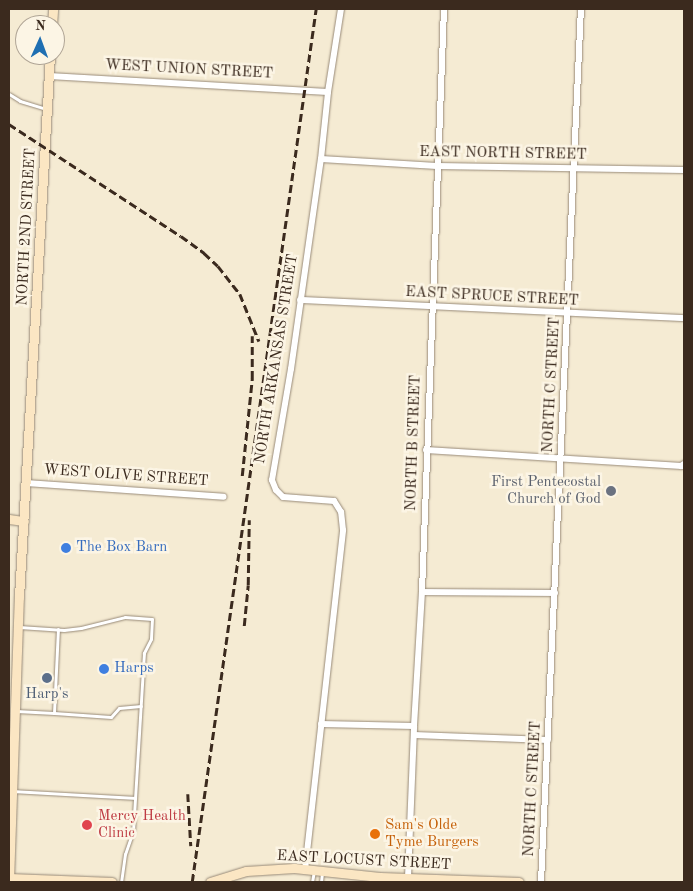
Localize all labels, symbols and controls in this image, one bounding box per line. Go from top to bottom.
north arrow [15,15,65,65]
text: N [35,19,46,33]
street label: WEST UNION STREET [105,57,273,83]
street label: EAST NORTH STREET [419,144,587,164]
street label: NORTH 2ND STREET [14,148,40,306]
street label: NORTH ARKANSAS STREET [252,253,302,465]
street label: EAST SPRUCE STREET [405,283,579,311]
street label: NORTH C STREET [539,317,565,453]
street label: NORTH B STREET [403,375,425,511]
street label: WEST OLIVE STREET [43,461,209,491]
place label: First Pentecostal Church of God [491,473,601,508]
marker: First Pentecostal Church of God [605,485,617,497]
place label: The Box Barn [76,539,167,557]
marker: The Box Barn [60,542,72,554]
place label: Harps [114,660,154,678]
marker: Harps [98,663,110,675]
marker: Harp's [41,672,53,684]
place label: Harp's [25,686,69,704]
street label: NORTH C STREET [520,721,546,857]
place label: Mercy Health Clinic [98,807,186,842]
place label: Sam's Olde Tyme Burgers [385,816,479,851]
marker: Mercy Health Clinic [80,818,94,832]
marker: Sam's Olde Tyme Burgers [369,828,381,840]
street label: EAST LOCUST STREET [276,847,452,875]

